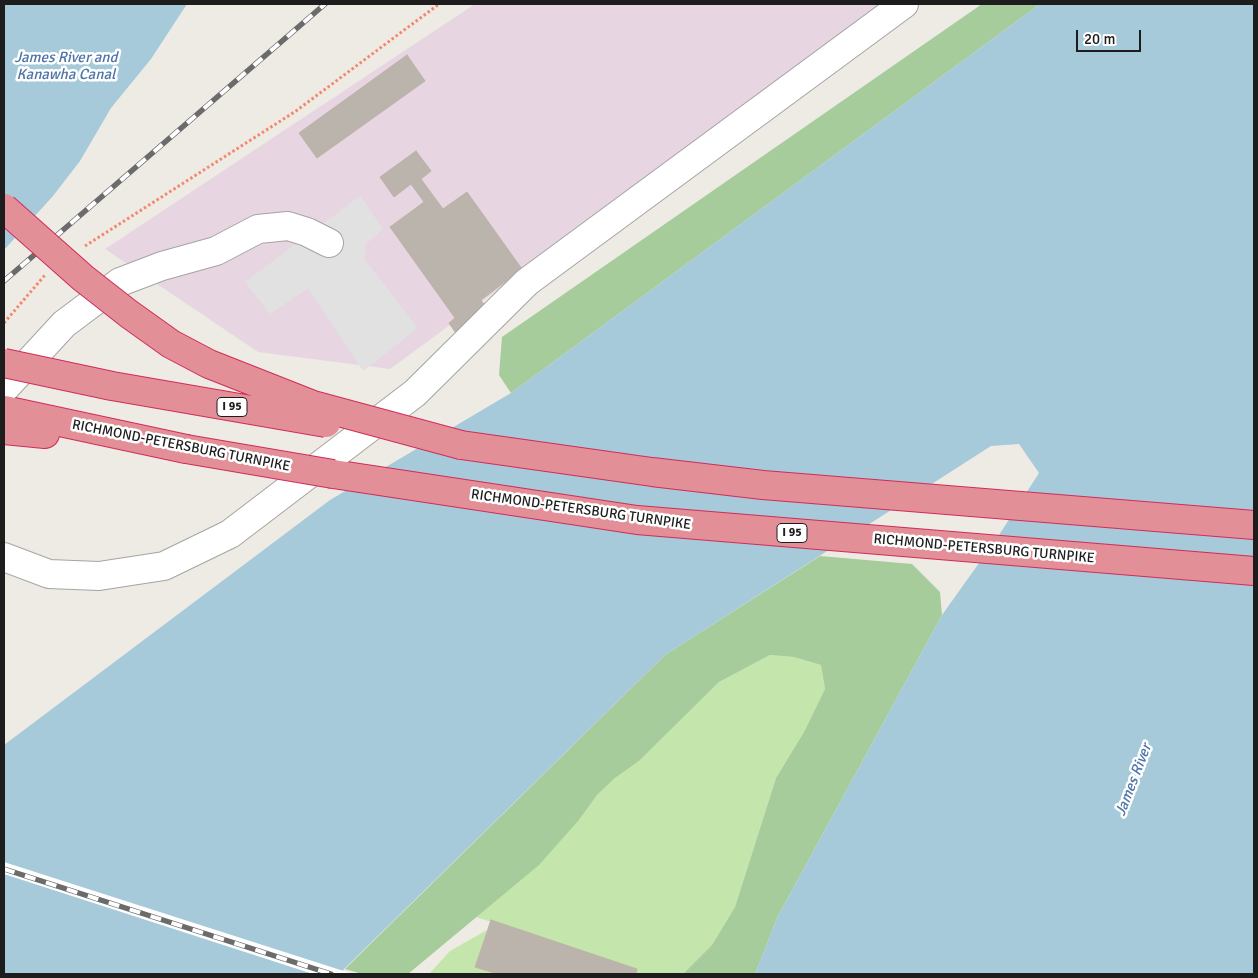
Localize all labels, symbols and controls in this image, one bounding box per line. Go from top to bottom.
scale bar [1078,20,1143,52]
text: 20 m [1084,30,1115,48]
water label: James River and Kanawha Canal [15,49,117,84]
road number: I 95 [217,398,247,417]
street label: RICHMOND-PETERSBURG TURNPIKE [70,417,292,475]
street label: RICHMOND-PETERSBURG TURNPIKE [470,486,692,534]
road number: I 95 [777,524,807,542]
street label: RICHMOND-PETERSBURG TURNPIKE [873,531,1095,567]
water label: James River [1112,741,1156,819]

